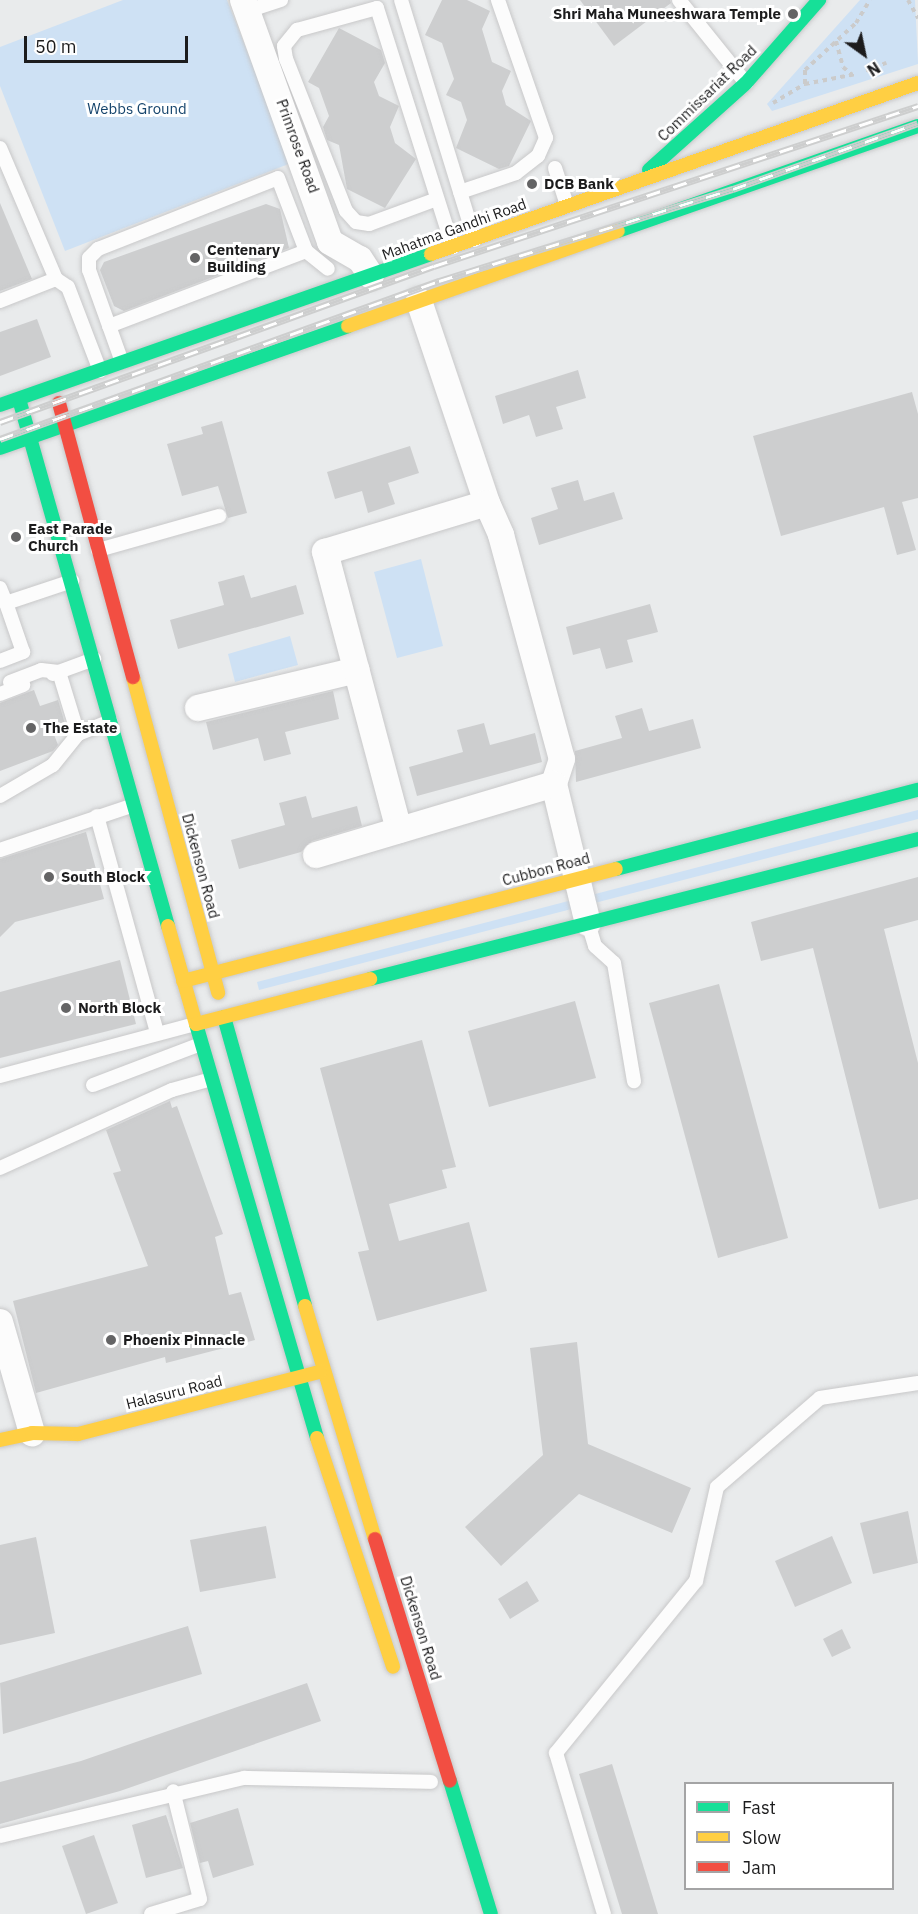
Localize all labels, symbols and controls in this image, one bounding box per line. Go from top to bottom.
place label: Shri Maha Muneeshwara Temple [553,5,781,23]
marker: Shri Maha Muneeshwara Temple [786,7,800,21]
scale bar [27,24,190,62]
north arrow [834,24,894,84]
text: 50 m [35,35,77,58]
street label: Commissariat Road [654,41,760,145]
text: N [863,58,884,81]
street label: Primrose Road [273,97,323,195]
park label: Webbs Ground [87,100,187,118]
place label: DCB Bank [544,175,614,193]
marker: DCB Bank [525,177,539,191]
street label: Mahatma Gandhi Road [379,194,529,264]
place label: Centenary Building [207,240,280,275]
marker: Centenary Building [188,251,202,265]
place label: East Parade Church [28,519,112,554]
marker: East Parade Church [9,530,23,544]
place label: The Estate [43,719,118,737]
marker: The Estate [24,721,38,735]
street label: Dickenson Road [178,812,224,920]
street label: Cubbon Road [500,849,592,889]
place label: South Block [61,868,145,886]
marker: South Block [42,870,56,884]
place label: North Block [78,999,161,1017]
marker: North Block [59,1001,73,1015]
place label: Phoenix Pinnacle [123,1331,245,1349]
marker: Phoenix Pinnacle [104,1333,118,1347]
street label: Halasuru Road [124,1371,224,1413]
street label: Dickenson Road [397,1574,445,1682]
legend [684,1782,894,1890]
text: Fast [742,1796,776,1819]
text: Slow [742,1826,781,1849]
text: Jam [742,1856,777,1879]

